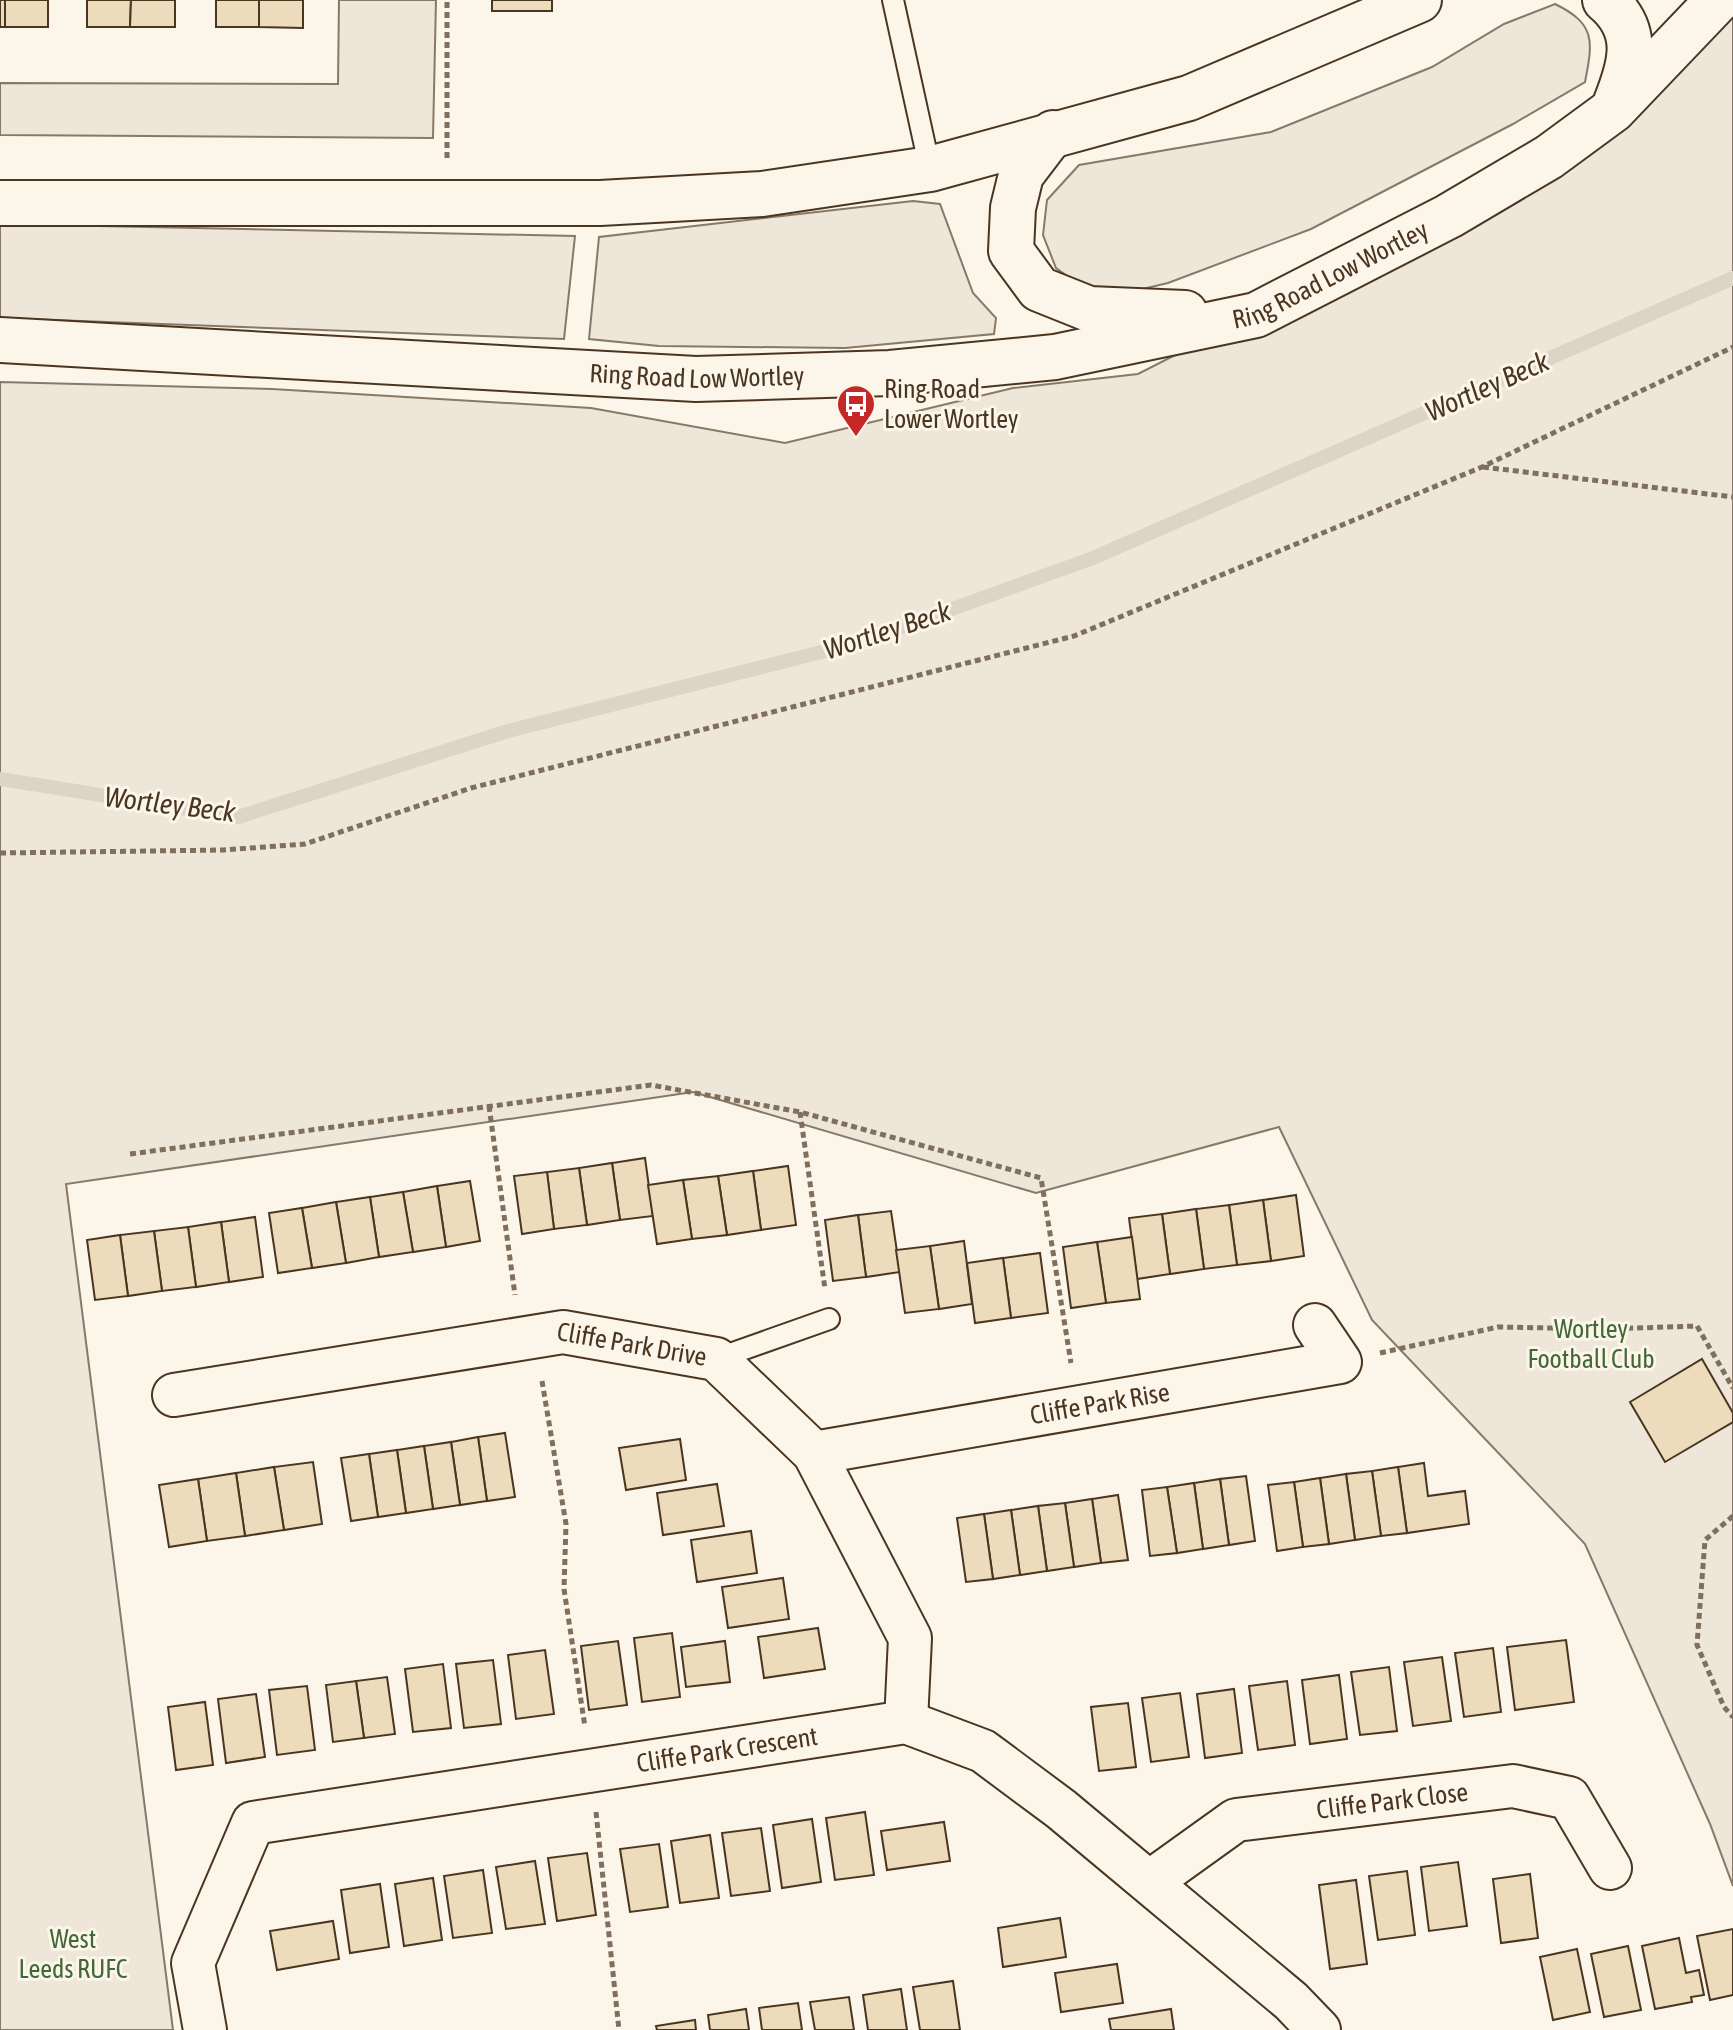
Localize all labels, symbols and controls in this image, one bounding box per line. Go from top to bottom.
street label: Ring Road Low Wortley [1230,214,1433,335]
water label: Wortley Beck [1420,344,1554,427]
street label: Ring Road Low Wortley [589,358,805,394]
place label: Ring Road Lower Wortley [884,374,1019,434]
bus stop icon: Ring Road Lower Wortley [835,383,877,438]
water label: Wortley Beck [819,594,955,666]
water label: Wortley Beck [103,780,238,828]
park label: Wortley Football Club [1527,1314,1655,1374]
street label: Cliffe Park Drive [555,1316,709,1372]
street label: Cliffe Park Rise [1028,1377,1172,1430]
street label: Cliffe Park Crescent [634,1721,820,1778]
street label: Cliffe Park Close [1315,1777,1470,1825]
park label: West Leeds RUFC [19,1924,128,1984]

